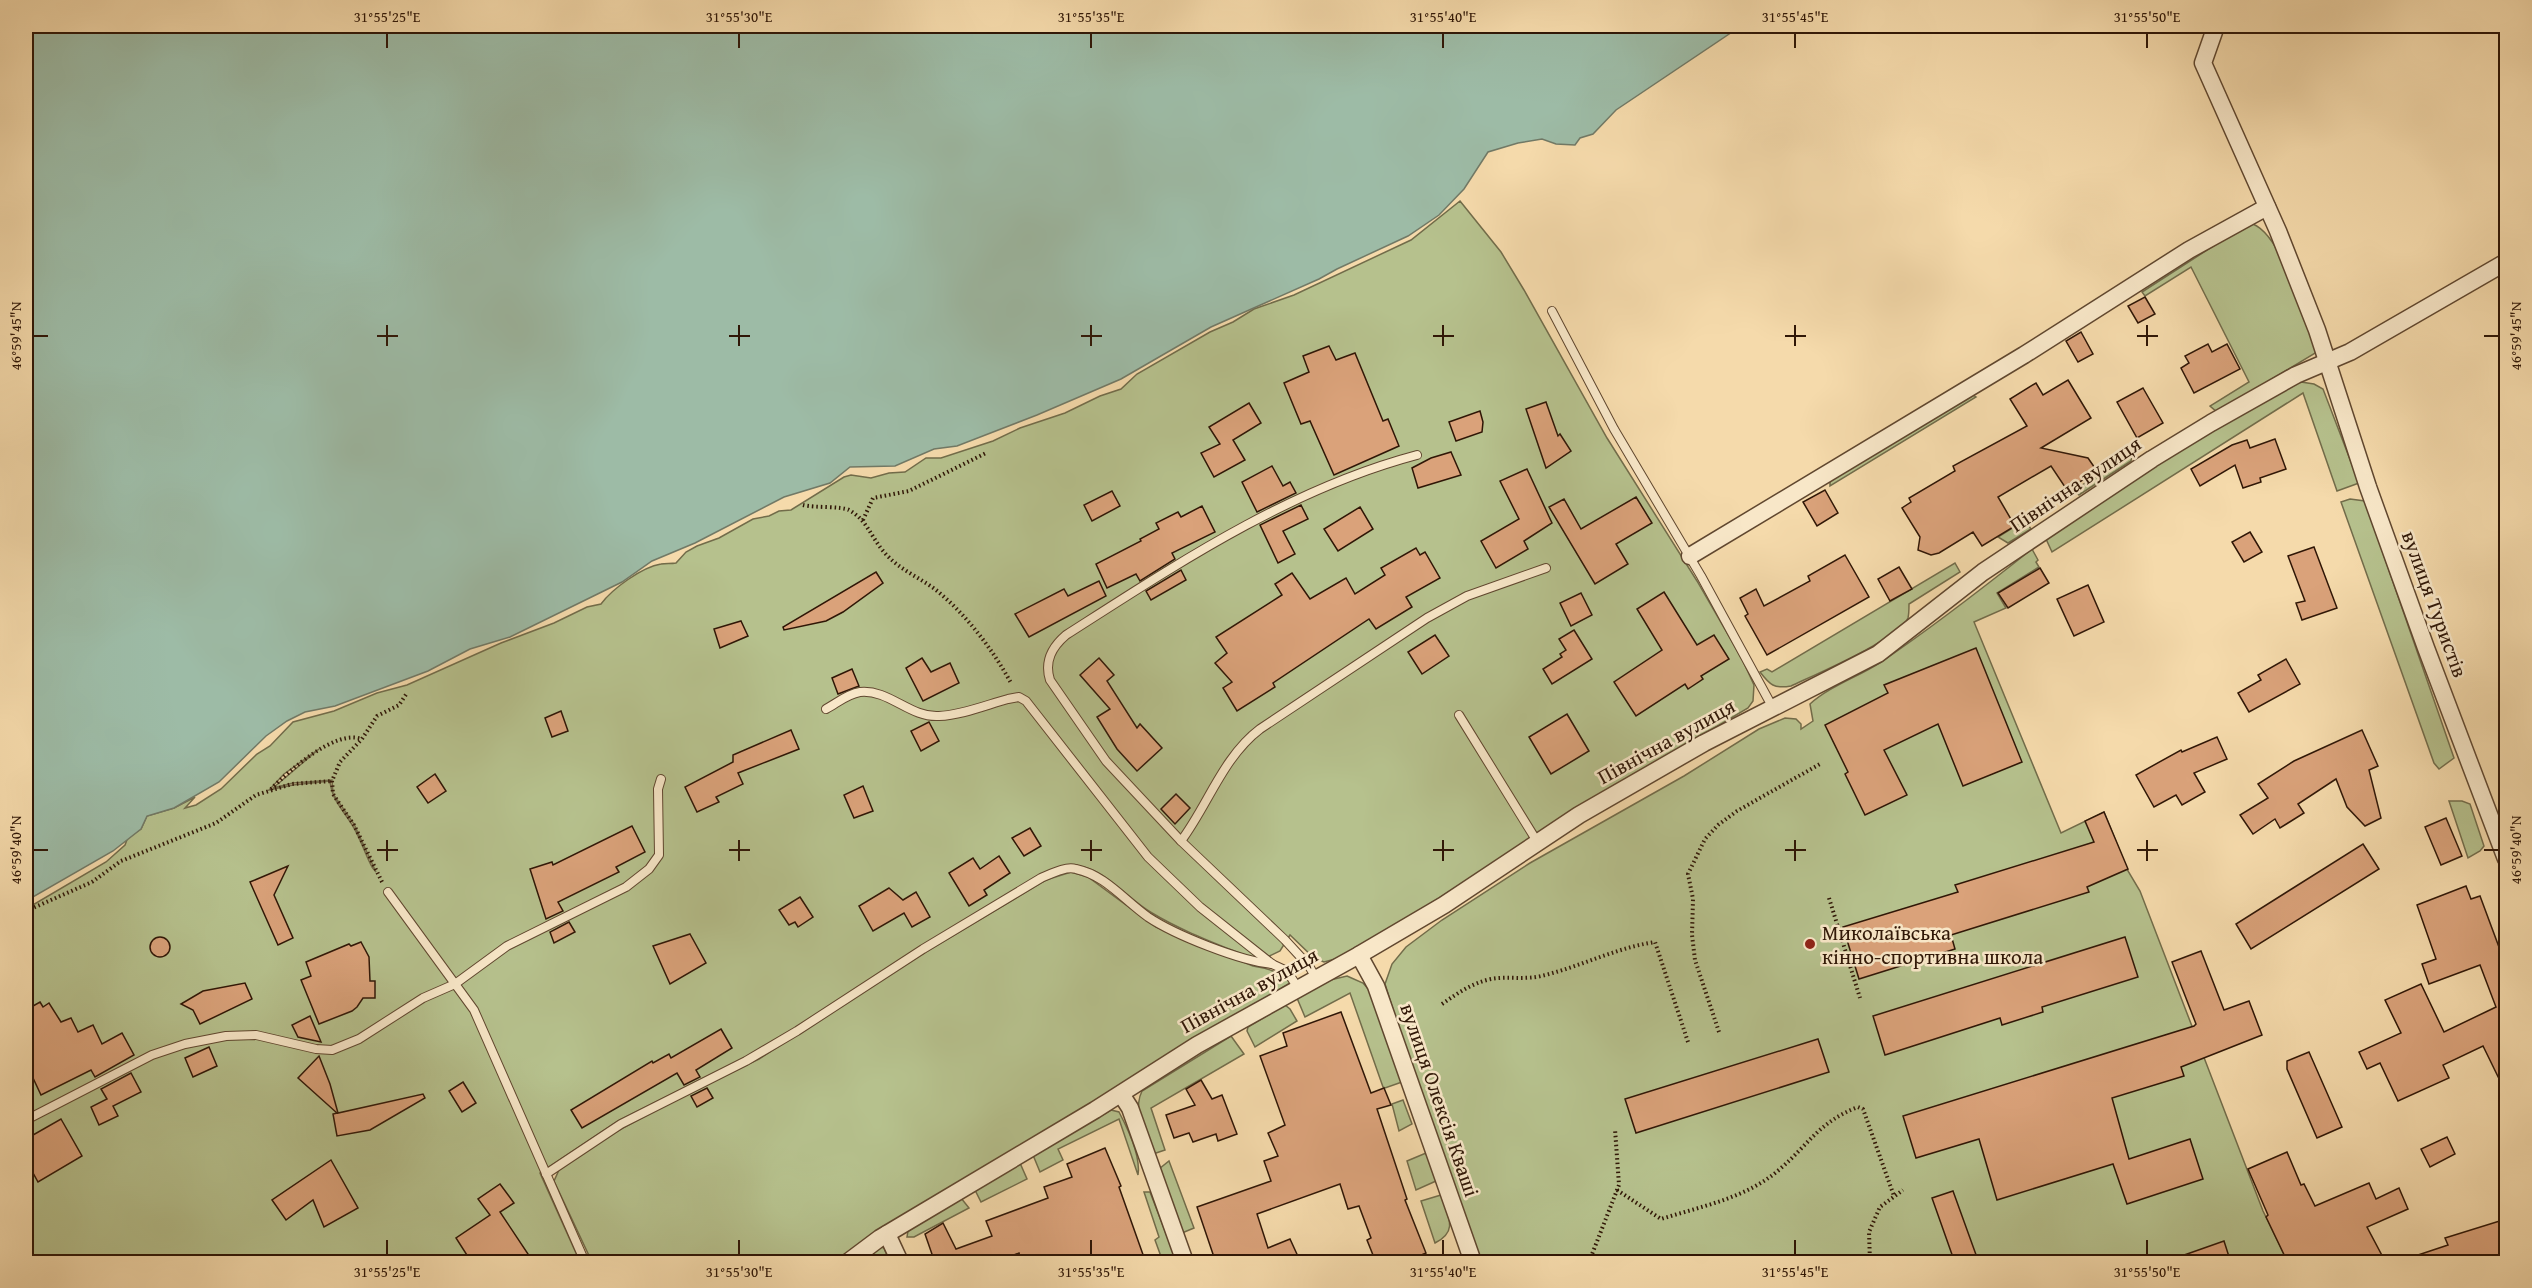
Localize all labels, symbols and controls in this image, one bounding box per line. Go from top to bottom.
text: 31°55'25"E [354,6,421,27]
text: 31°55'30"E [706,6,773,27]
text: 31°55'35"E [1058,6,1125,27]
text: 31°55'40"E [1410,6,1477,27]
text: 31°55'45"E [1762,6,1829,27]
text: 31°55'50"E [2114,6,2181,27]
text: 46°59'45"N [5,301,26,370]
text: 46°59'45"N [2505,301,2526,370]
street label: Північна вулиця [2003,428,2148,540]
street label: вулиця Туристів [2394,526,2476,682]
street label: Північна вулиця [1591,690,1741,792]
text: 46°59'40"N [5,815,26,884]
text: 46°59'40"N [2505,815,2526,884]
place label: Миколаївська кінно-спортивна школа [1822,917,2043,972]
marker: Миколаївська кінно-спортивна школа [1803,937,1817,951]
street label: Північна вулиця [1174,939,1324,1041]
street label: вулиця Олексія Кваші [1392,999,1488,1201]
text: 31°55'25"E [354,1261,421,1282]
text: 31°55'30"E [706,1261,773,1282]
text: 31°55'35"E [1058,1261,1125,1282]
text: 31°55'40"E [1410,1261,1477,1282]
text: 31°55'45"E [1762,1261,1829,1282]
text: 31°55'50"E [2114,1261,2181,1282]

